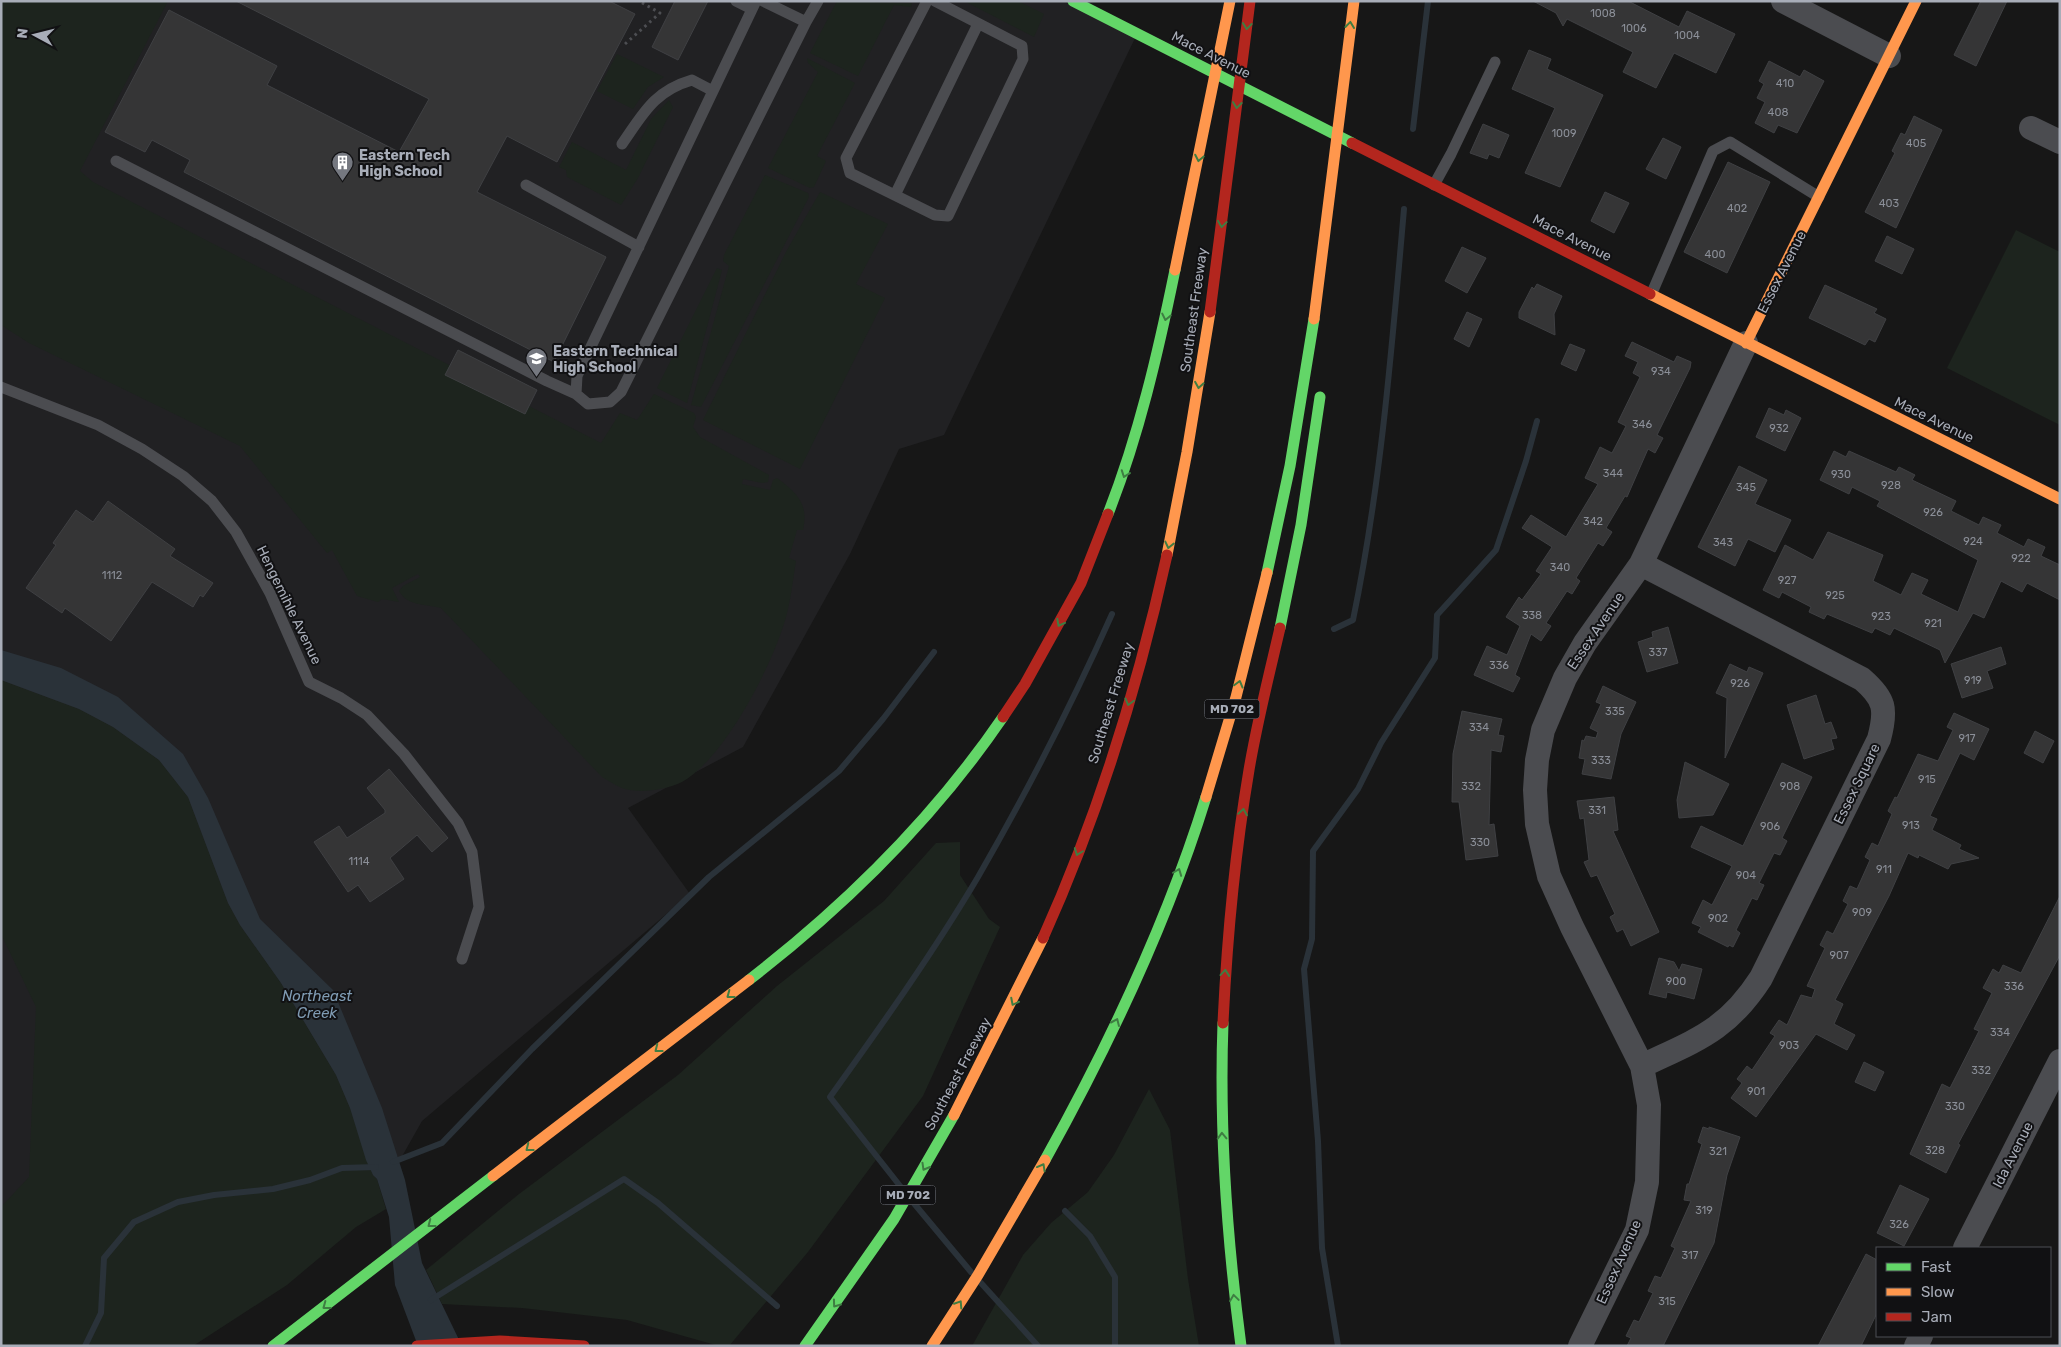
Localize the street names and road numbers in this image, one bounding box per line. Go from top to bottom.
street label: Mace Avenue [1169,28,1254,82]
street label: Mace Avenue [1530,211,1615,265]
street label: Essex Avenue [1754,228,1810,316]
street label: Southeast Freeway [1177,246,1211,373]
street label: Mace Avenue [1891,393,1977,447]
street label: Hengemihle Avenue [253,543,325,667]
street label: Essex Avenue [1564,589,1628,673]
street label: Southeast Freeway [1084,640,1138,766]
road number: MD 702 [1204,700,1260,719]
street label: Essex Square [1830,741,1884,827]
street label: Southeast Freeway [921,1014,995,1133]
street label: Ida Avenue [1989,1119,2037,1191]
road number: MD 702 [880,1186,936,1204]
street label: Essex Avenue [1593,1217,1645,1307]

